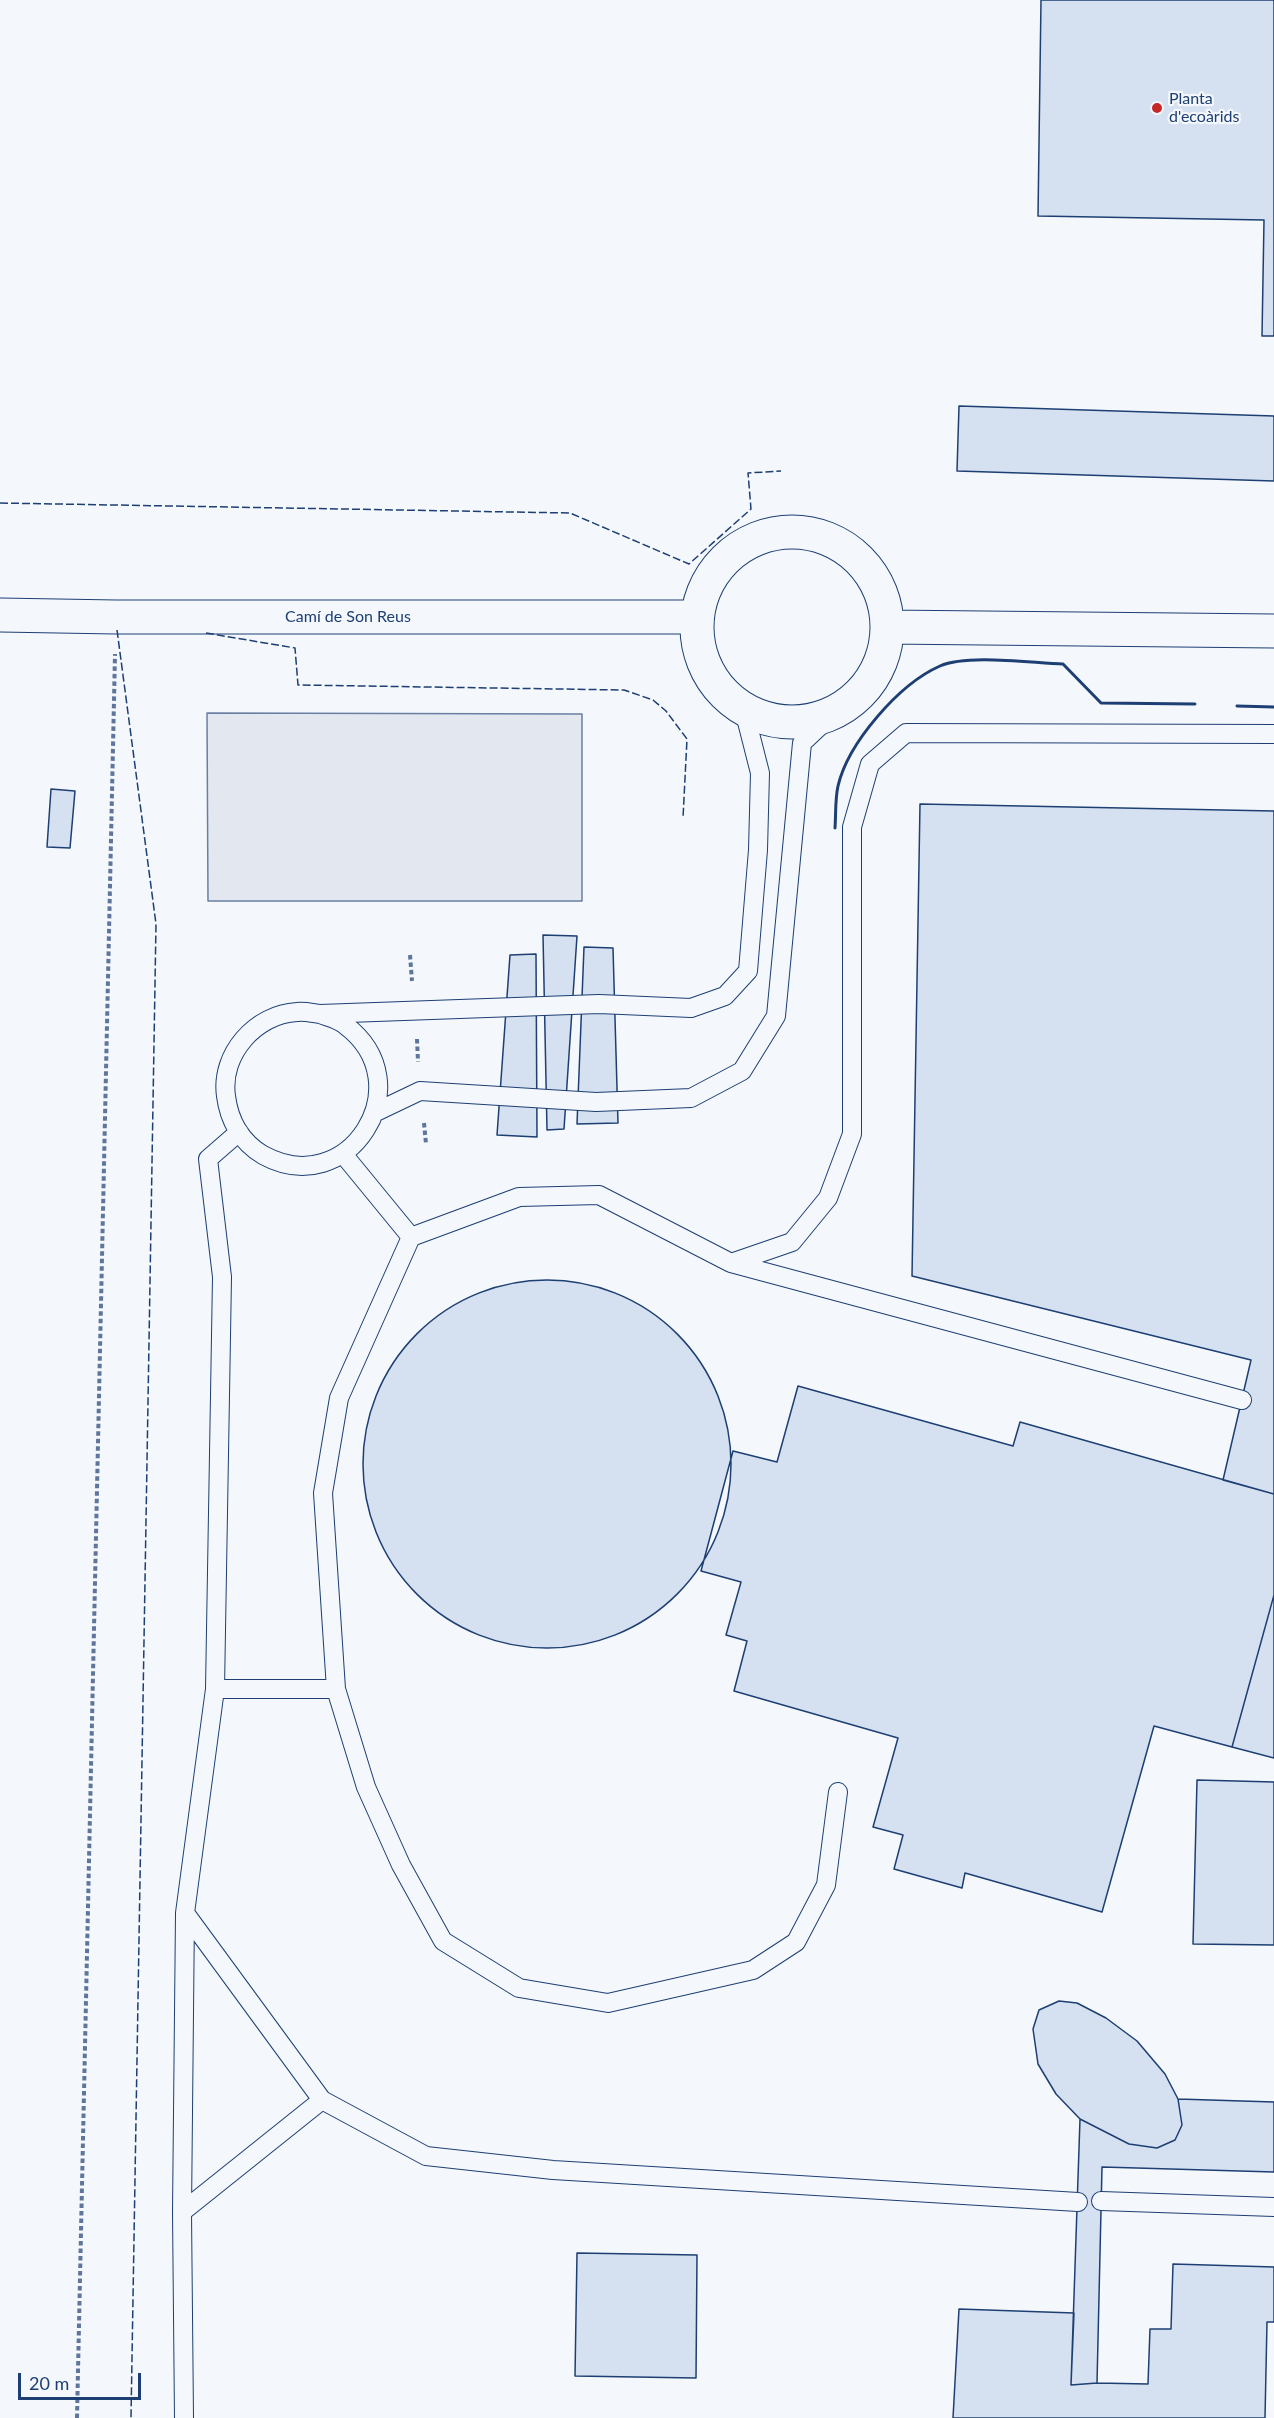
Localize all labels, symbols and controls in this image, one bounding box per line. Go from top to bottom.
place label: Planta d'ecoàrids [1169,89,1239,127]
marker: Planta d'ecoàrids [1150,101,1164,115]
street label: Camí de Son Reus [285,607,411,627]
scale bar [21,2361,144,2399]
text: 20 m [29,2372,69,2394]

